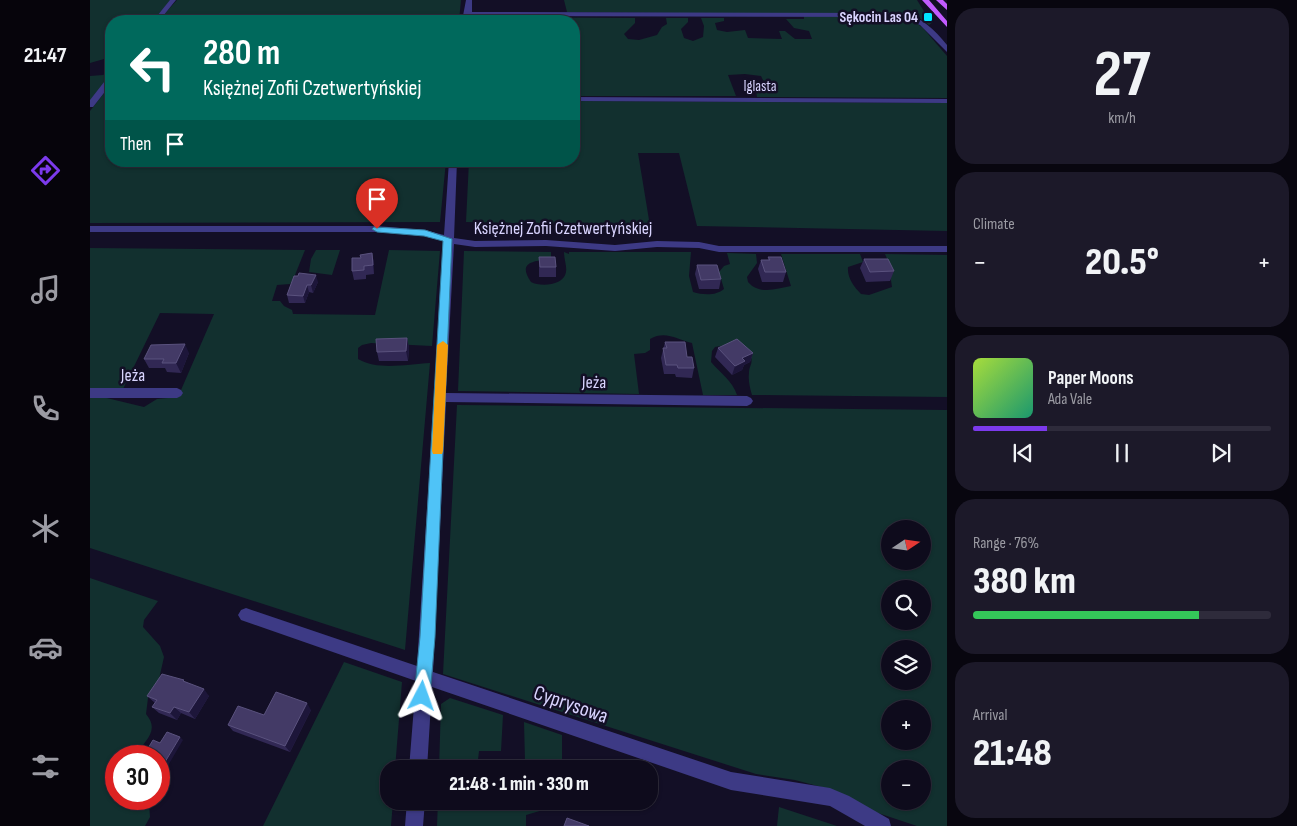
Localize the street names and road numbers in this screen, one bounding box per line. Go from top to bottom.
street label: Iglasta [743,77,777,96]
street label: Księżnej Zofii Czetwertyńskiej [474,218,652,239]
street label: Jeża [120,365,145,386]
street label: Jeża [581,372,606,393]
street label: Cyprysowa [530,680,611,729]

